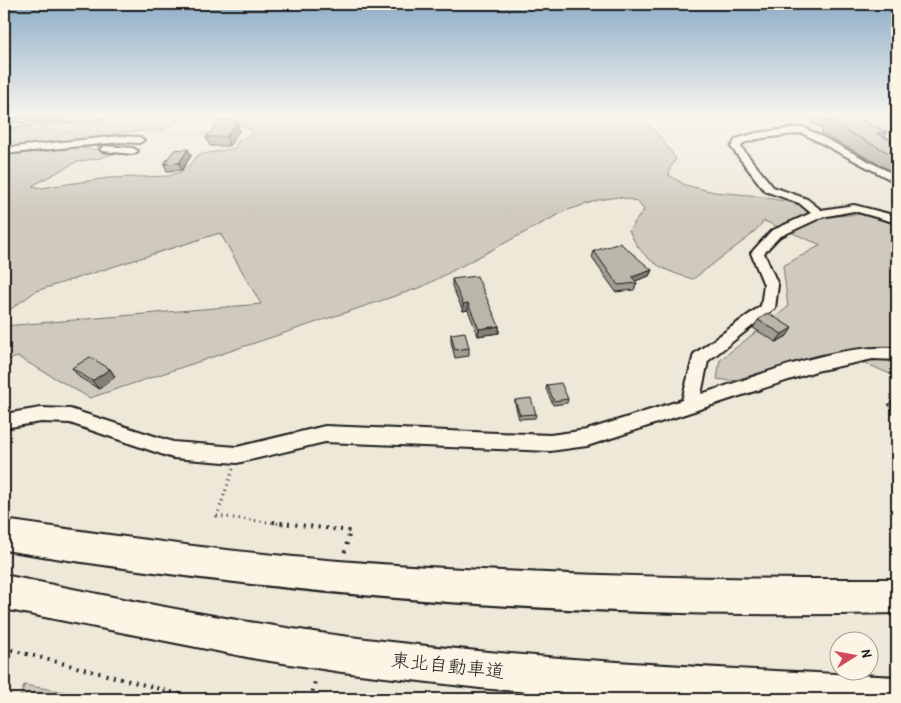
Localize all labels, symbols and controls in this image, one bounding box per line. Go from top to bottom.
north arrow [828,630,878,680]
street label: 東北自動車道 [390,646,506,684]
text: N [857,648,877,659]

